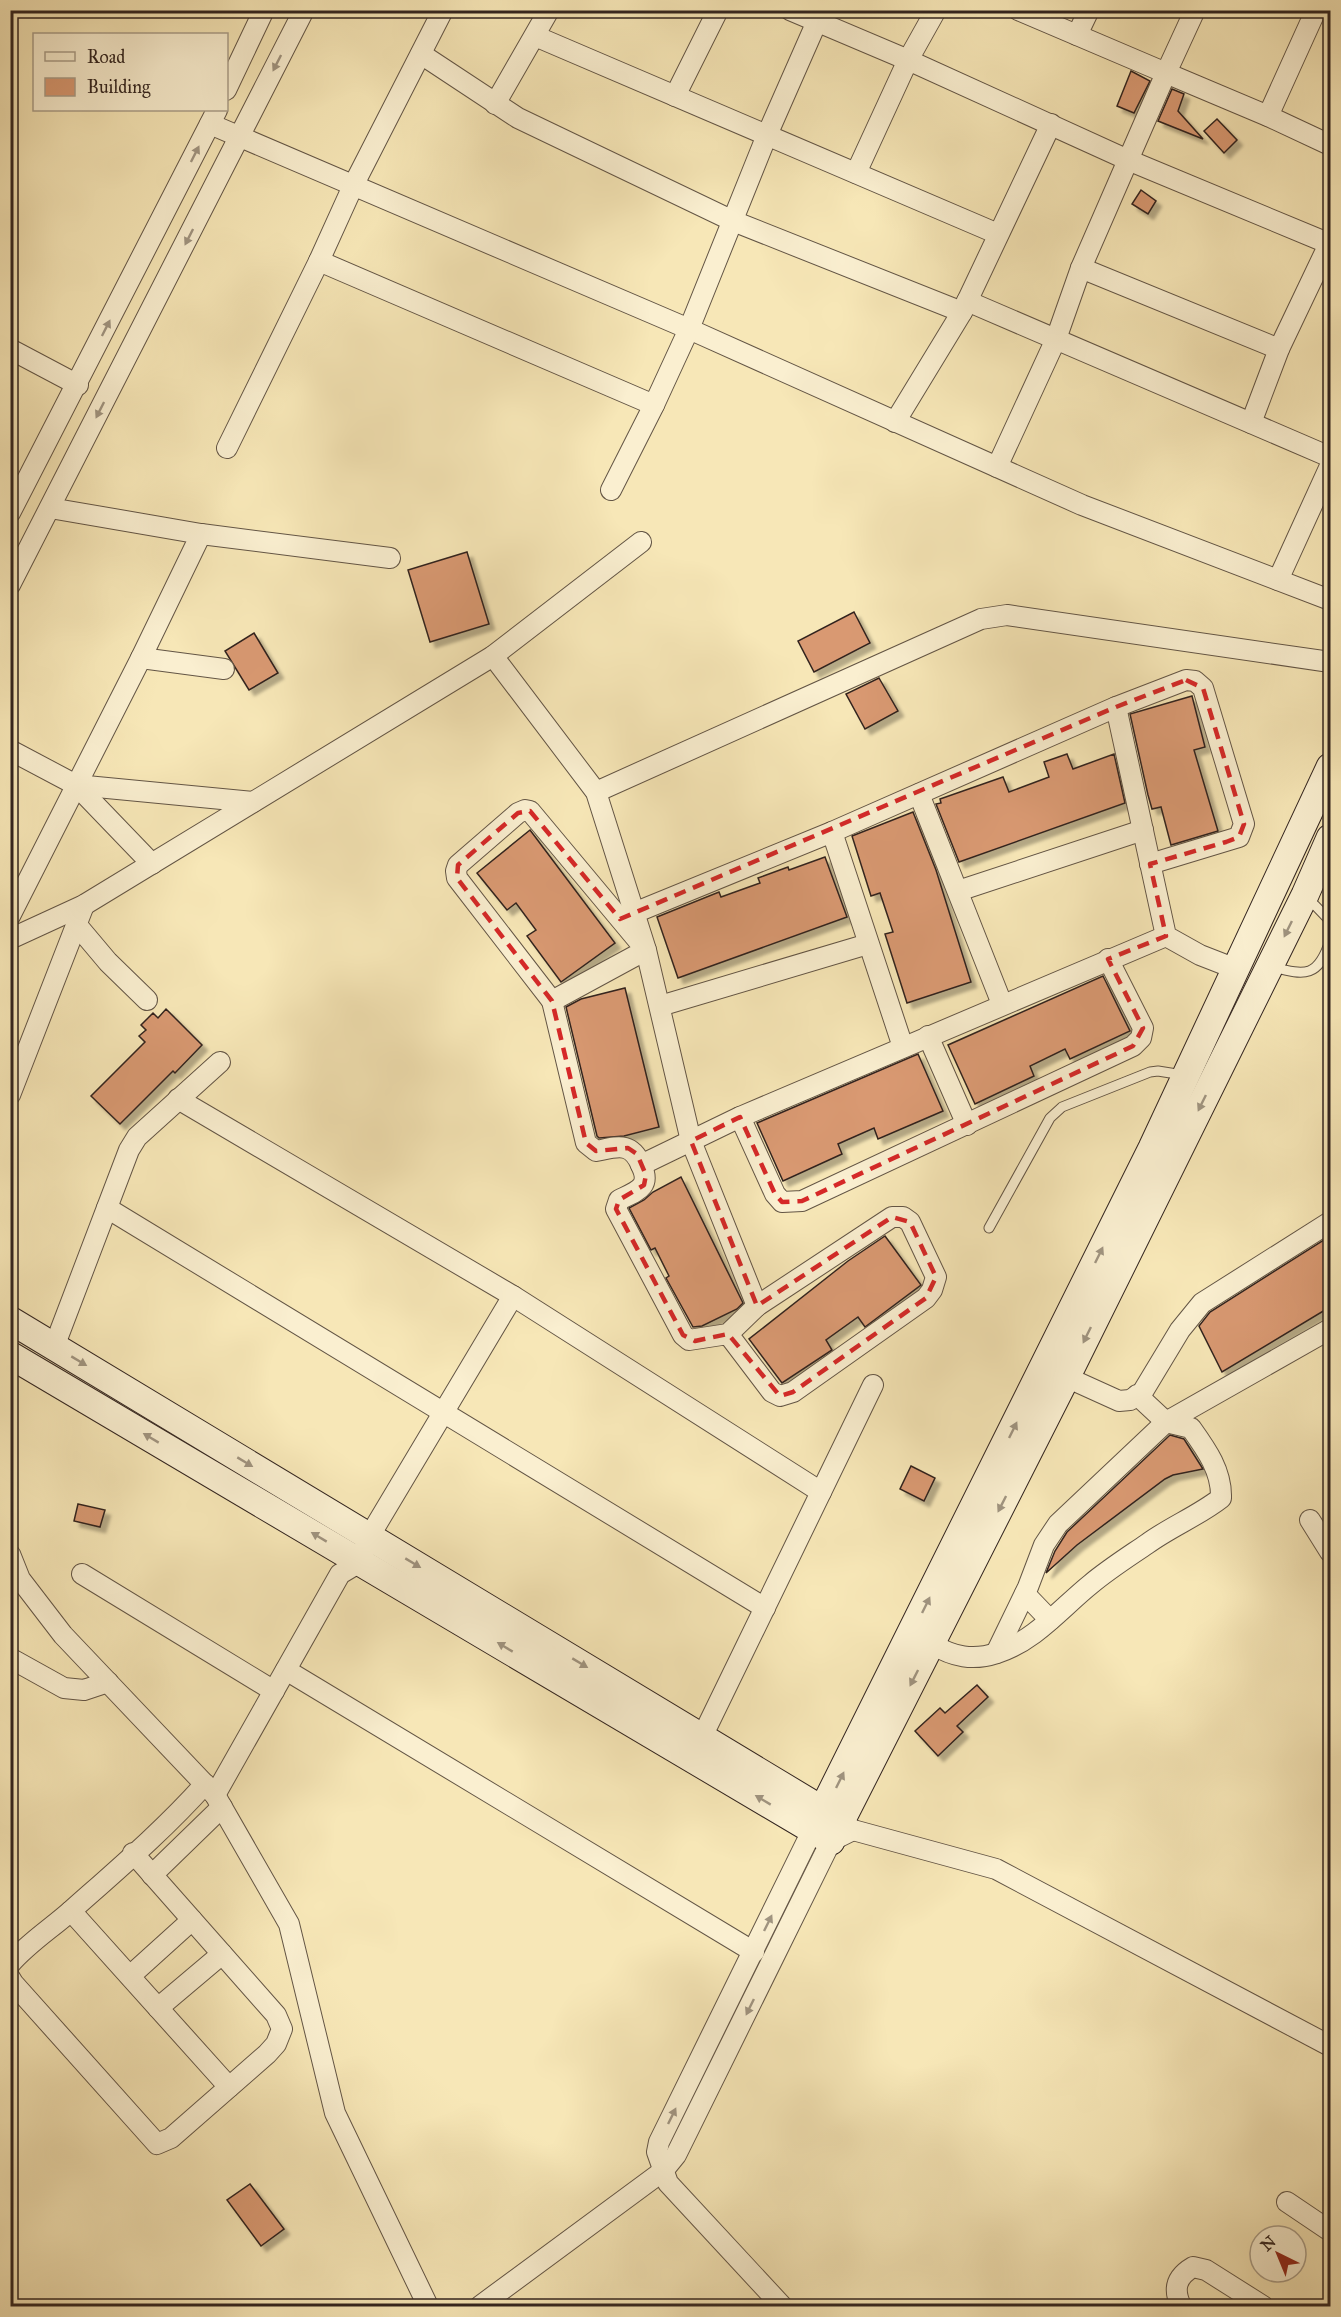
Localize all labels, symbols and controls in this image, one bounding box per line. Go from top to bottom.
legend [33,33,228,111]
text: Road [87,46,125,68]
one-way arrow [273,54,282,71]
text: Building [87,76,151,99]
one-way arrow [190,146,199,163]
one-way arrow [184,228,194,245]
one-way arrow [102,320,111,337]
one-way arrow [95,402,105,419]
one-way arrow [1283,920,1293,937]
one-way arrow [1197,1095,1206,1112]
one-way arrow [1095,1247,1104,1264]
one-way arrow [1083,1326,1092,1343]
one-way arrow [71,1356,87,1367]
one-way arrow [1007,1421,1017,1439]
one-way arrow [142,1433,159,1443]
one-way arrow [237,1457,253,1468]
one-way arrow [998,1495,1008,1513]
one-way arrow [311,1532,327,1543]
one-way arrow [405,1557,421,1568]
one-way arrow [921,1596,931,1613]
one-way arrow [497,1642,513,1653]
one-way arrow [572,1658,589,1668]
one-way arrow [910,1669,920,1687]
one-way arrow [835,1771,844,1788]
one-way arrow [755,1794,771,1805]
one-way arrow [763,1914,773,1931]
one-way arrow [745,1998,754,2015]
one-way arrow [667,2108,677,2125]
north arrow [1248,2224,1308,2284]
text: N [1257,2232,1280,2255]

